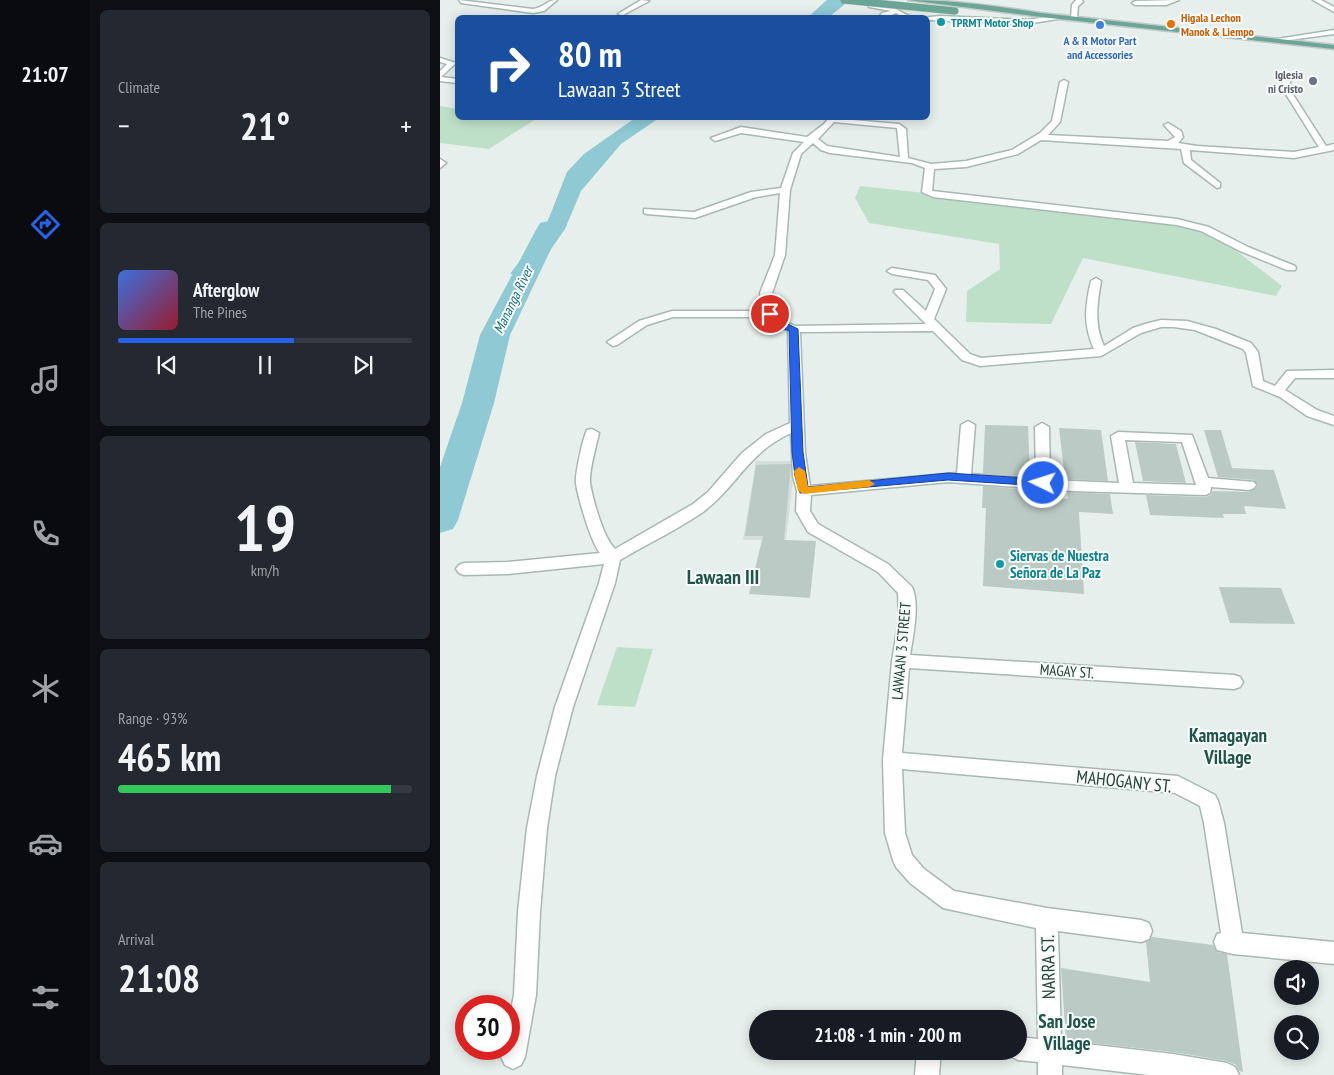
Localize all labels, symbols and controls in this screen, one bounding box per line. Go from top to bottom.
place label: Higala Lechon Manok & Liempo [1181,10,1255,39]
place label: TPRMT Motor Shop [951,15,1034,30]
marker: TPRMT Motor Shop [935,16,947,28]
marker: Higala Lechon Manok & Liempo [1165,18,1177,30]
marker: A & R Motor Part and Accessories [1094,19,1106,31]
text: 80 m [558,31,622,77]
place label: A & R Motor Part and Accessories [1063,33,1137,62]
icon: right [475,35,540,100]
text: 21:07 [21,60,69,88]
place label: Iglesia ni Cristo [1268,67,1304,96]
text: Lawaan 3 Street [558,75,681,103]
marker: Iglesia ni Cristo [1307,75,1319,87]
text: Climate [118,77,160,97]
text: 21° [240,101,290,150]
text: − [118,107,130,144]
text: + [400,107,412,144]
icon: directions [28,207,63,242]
water label: Mananga River [489,262,538,336]
text: Afterglow [193,278,259,302]
pin [749,293,791,335]
icon: arrive [756,300,784,328]
text: The Pines [193,302,247,322]
icon: previous [153,351,181,379]
icon: pause [251,351,279,379]
icon: next [349,351,377,379]
icon: music [28,362,63,397]
position arrow [1016,456,1068,508]
text: 19 [234,485,296,569]
icon: phone [28,516,63,551]
place label: Siervas de Nuestra Señora de La Paz [1010,546,1109,582]
marker: Siervas de Nuestra Señora de La Paz [994,558,1006,570]
text: km/h [251,560,279,580]
district label: Lawaan III [687,564,759,590]
street label: LAWAAN 3 STREET [887,601,915,701]
street label: MAGAY ST. [1039,660,1095,682]
icon: climate [28,671,63,706]
text: Range · 93% [118,708,187,728]
district label: Kamagayan Village [1189,723,1267,769]
text: 465 km [118,732,221,781]
street label: MAHOGANY ST. [1075,765,1173,797]
icon: car [28,826,63,861]
text: Arrival [118,929,154,949]
street label: NARRA ST. [1036,935,1060,999]
text: 21:08 [118,953,200,1002]
map controls [1274,960,1319,1060]
button: sound [1274,960,1319,1005]
icon: filters [28,980,63,1015]
speed limit sign: 30 [455,995,520,1060]
district label: San Jose Village [1038,1009,1096,1055]
button: search [1274,1015,1319,1060]
text: 21:08 · 1 min · 200 m [815,1023,961,1047]

